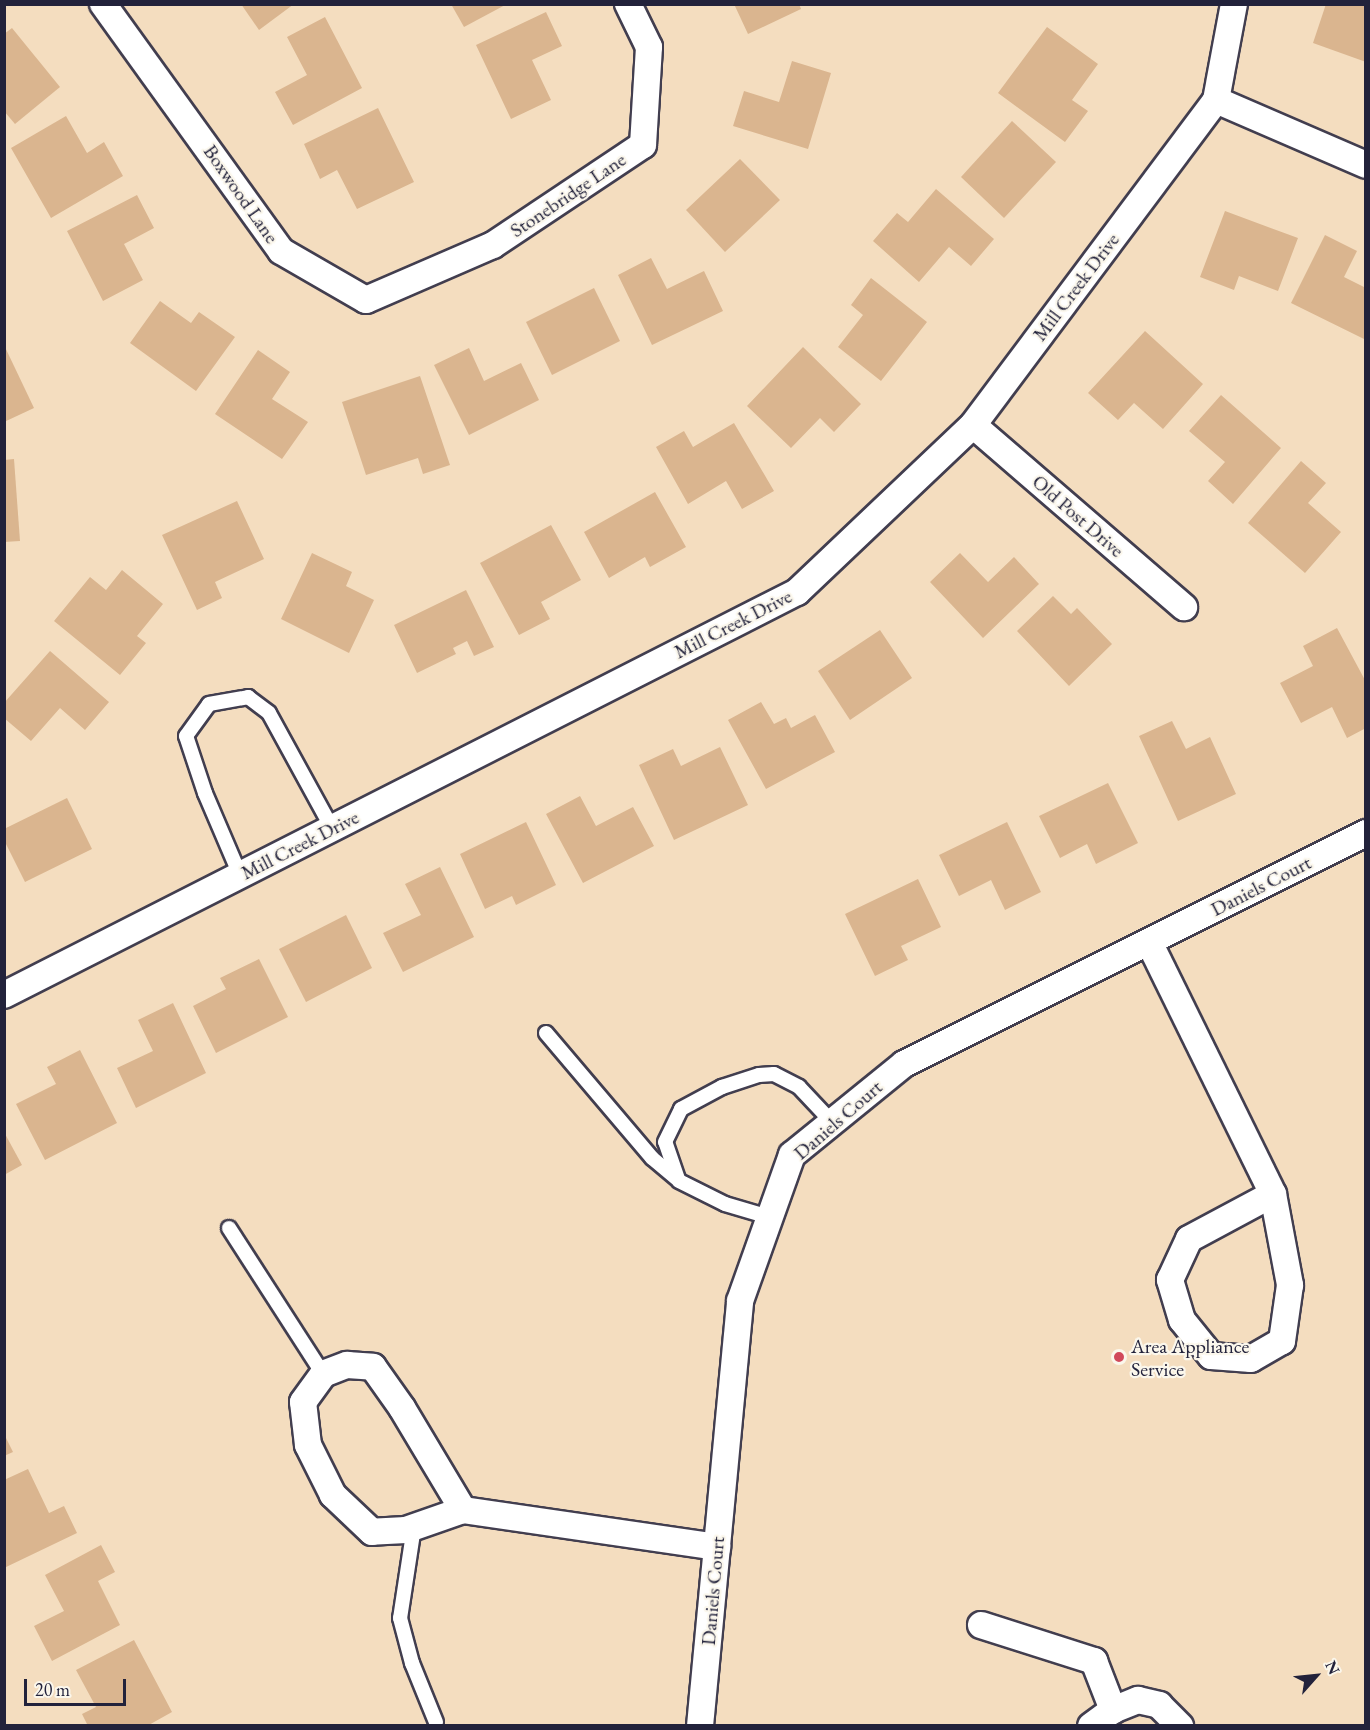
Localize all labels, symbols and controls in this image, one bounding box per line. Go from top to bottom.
street label: Boxwood Lane [198,140,284,248]
street label: Stonebridge Lane [506,147,630,243]
street label: Mill Creek Drive [1028,228,1124,346]
street label: Old Post Drive [1027,470,1129,562]
street label: Mill Creek Drive [670,584,796,664]
street label: Mill Creek Drive [237,805,363,885]
street label: Daniels Court [1207,851,1315,921]
street label: Daniels Court [789,1075,887,1165]
place label: Area Appliance Service [1131,1334,1249,1381]
marker: Area Appliance Service [1112,1350,1126,1364]
street label: Daniels Court [696,1536,730,1646]
north arrow [1286,1646,1346,1706]
text: N [1320,1657,1345,1678]
scale bar [27,1667,129,1705]
text: 20 m [35,1678,70,1701]

